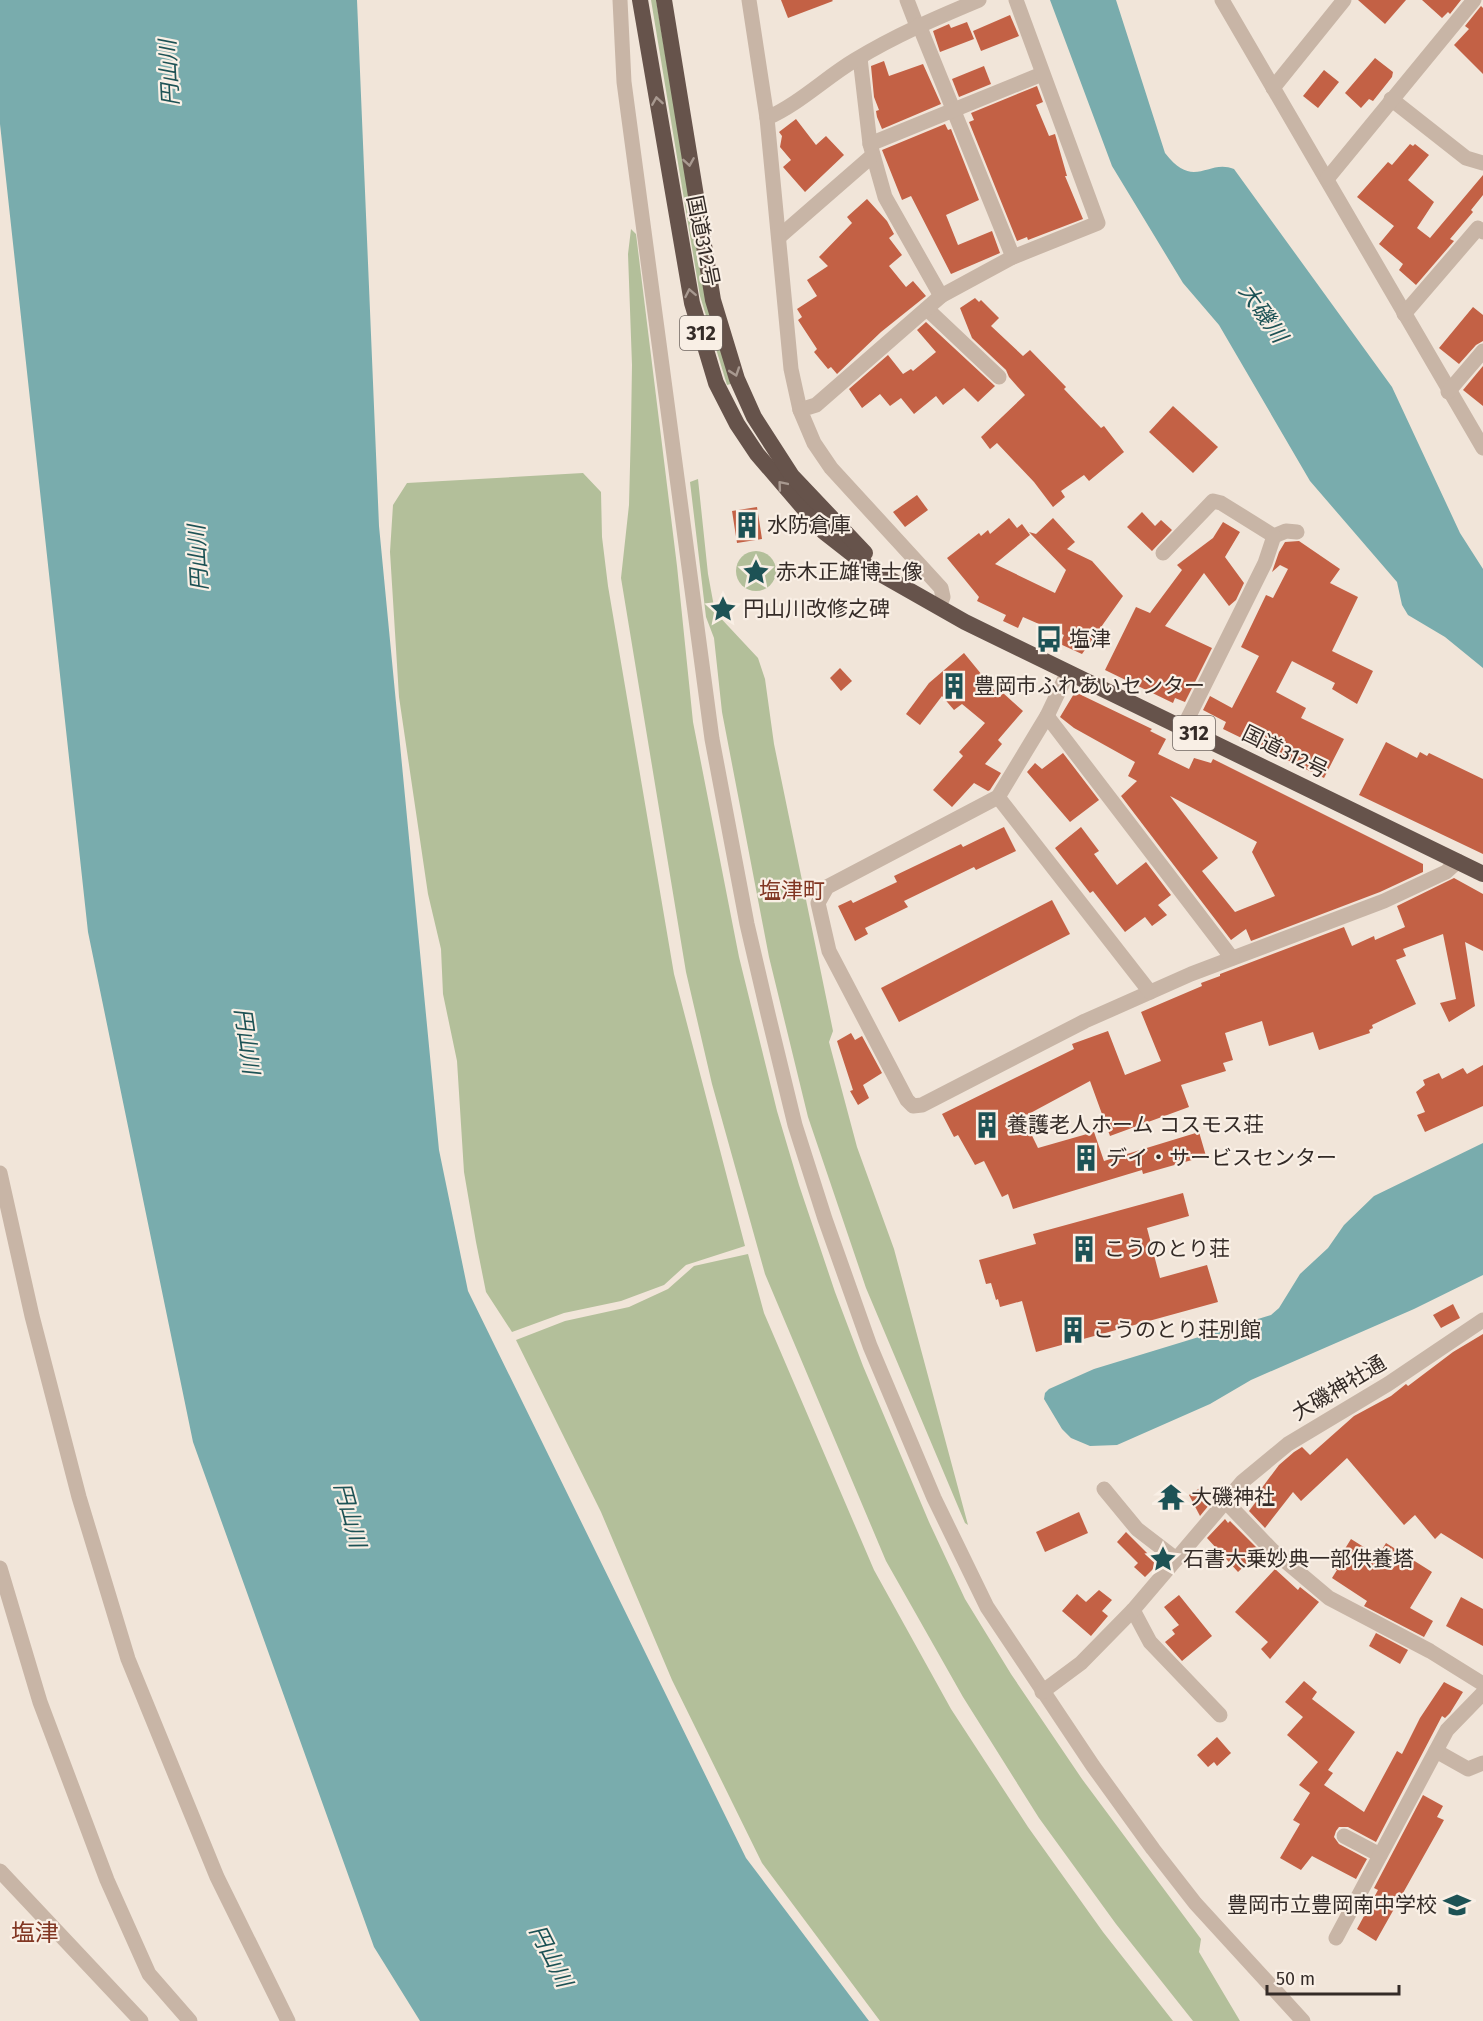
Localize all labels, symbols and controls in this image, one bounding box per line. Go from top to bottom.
water label: 円山川 [154,37,184,107]
one-way arrow [651,96,663,105]
one-way arrow [683,157,695,166]
street label: 国道312号 [681,193,725,289]
water label: 大磯川 [1233,278,1294,349]
one-way arrow [684,288,697,298]
road number: 312 [680,316,722,350]
one-way arrow [728,366,741,377]
one-way arrow [778,481,789,492]
building icon: 水防倉庫 [732,510,762,540]
place label: 水防倉庫 [767,512,851,538]
water label: 円山川 [183,522,213,592]
place icon: 赤木正雄博士像 [741,557,771,587]
place label: 赤木正雄博士像 [776,559,923,585]
place icon: 円山川改修之碑 [708,594,738,624]
place label: 円山川改修之碑 [743,596,890,622]
bus stop icon: 塩津 [1034,624,1064,654]
place label: 塩津 [1069,626,1111,652]
building icon: 豊岡市ふれあいセンター [939,671,969,701]
place label: 豊岡市ふれあいセンター [974,673,1205,699]
road number: 312 [1173,716,1215,750]
street label: 国道312号 [1238,720,1332,784]
district label: 塩津町 [759,877,825,904]
water label: 円山川 [229,1006,265,1078]
building icon: 養護老人ホーム コスモス荘 [972,1110,1002,1140]
place label: 養護老人ホーム コスモス荘 [1007,1112,1264,1138]
building icon: デイ・サービスセンター [1071,1143,1101,1173]
place label: デイ・サービスセンター [1106,1145,1337,1171]
building icon: こうのとり荘 [1069,1234,1099,1264]
place label: こうのとり荘 [1104,1236,1230,1262]
building icon: こうのとり荘別館 [1058,1315,1088,1345]
place label: こうのとり荘別館 [1093,1317,1261,1343]
street label: 大磯神社通 [1287,1350,1391,1426]
water label: 円山川 [328,1480,372,1552]
temple icon: 大磯神社 [1156,1482,1186,1512]
place label: 大磯神社 [1191,1484,1275,1510]
place icon: 石書大乗妙典一部供養塔 [1148,1544,1178,1574]
place label: 石書大乗妙典一部供養塔 [1183,1546,1414,1572]
school or university icon: 豊岡市立豊岡南中学校 [1442,1890,1472,1920]
place label: 豊岡市立豊岡南中学校 [1227,1892,1437,1918]
district label: 塩津 [11,1919,59,1947]
water label: 円山川 [524,1920,579,1993]
scale bar [1267,1958,1399,1996]
text: 50 m [1276,1968,1315,1990]

